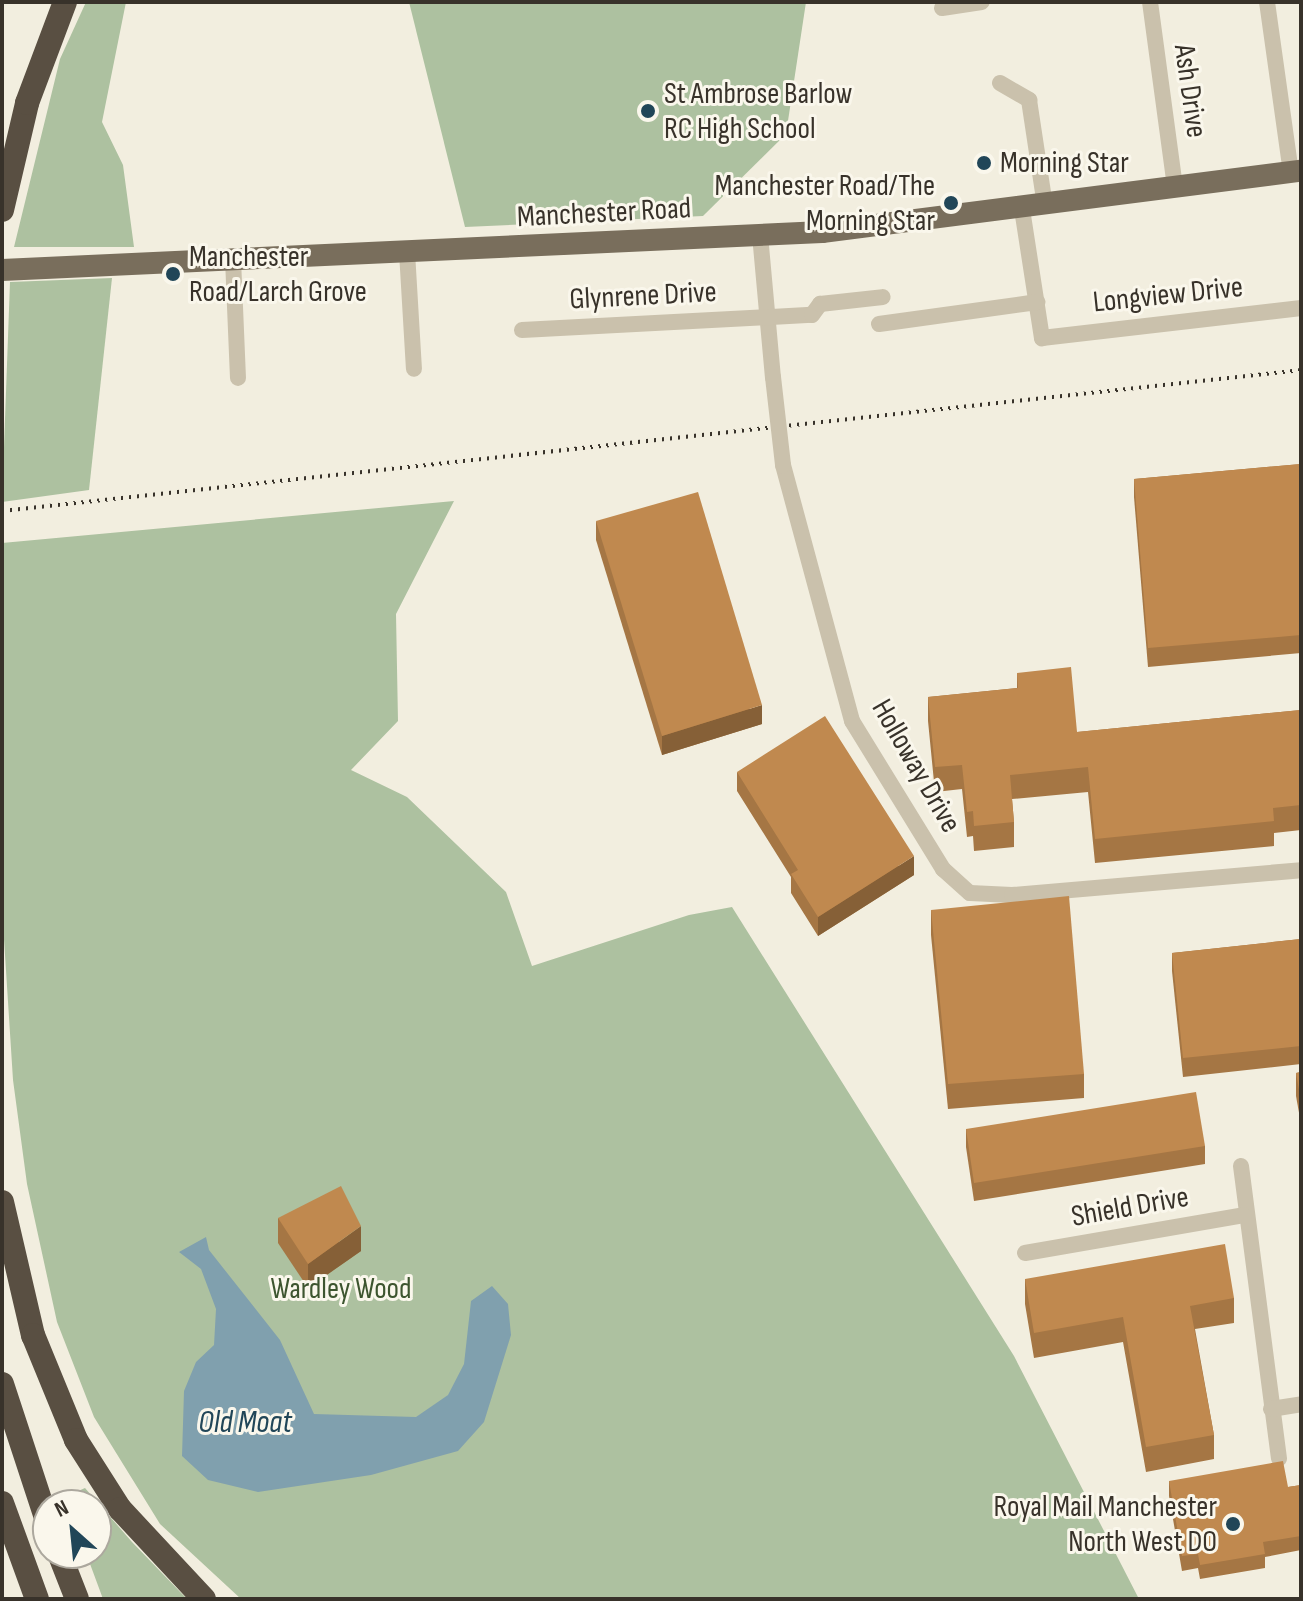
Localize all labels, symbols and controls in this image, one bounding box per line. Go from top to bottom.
street label: Ash Drive [1166,42,1214,140]
place label: St Ambrose Barlow RC High School [664,76,852,146]
marker: St Ambrose Barlow RC High School [639,102,657,120]
place label: Morning Star [1000,145,1129,181]
marker: Morning Star [975,154,993,172]
place label: Manchester Road/The Morning Star [715,168,935,238]
street label: Manchester Road [516,190,692,236]
marker: Manchester Road/The Morning Star [942,194,960,212]
place label: Manchester Road/Larch Grove [189,239,367,310]
marker: Manchester Road/Larch Grove [164,265,182,283]
street label: Longview Drive [1091,269,1245,321]
street label: Glynrene Drive [569,274,717,318]
street label: Holloway Drive [863,693,969,839]
street label: Shield Drive [1068,1179,1192,1235]
park label: Wardley Wood [270,1271,412,1307]
water label: Old Moat [198,1404,292,1442]
north arrow [32,1489,112,1569]
place label: Royal Mail Manchester North West DO [994,1489,1217,1560]
text: N [50,1494,73,1524]
marker: Royal Mail Manchester North West DO [1224,1515,1242,1533]

